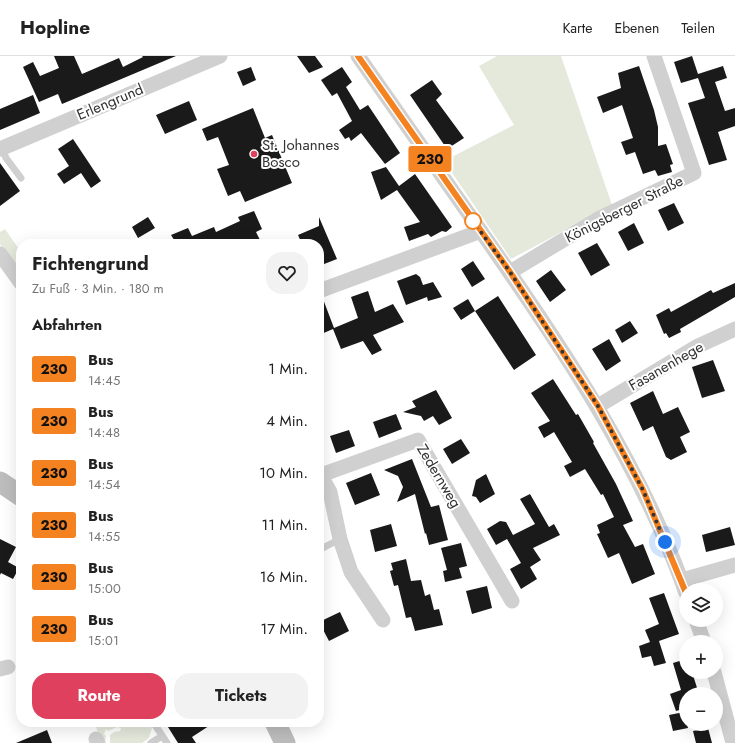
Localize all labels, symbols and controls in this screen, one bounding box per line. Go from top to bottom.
text: Hopline [20,14,90,41]
text: Karte [562,18,592,38]
text: Ebenen [614,18,659,38]
text: Teilen [681,18,715,38]
street label: Erlengrund [73,78,147,126]
place label: St. Johannes Bosco [262,134,339,173]
line badge: 230 [407,146,453,172]
marker: St. Johannes Bosco [249,149,259,159]
text: 230 [416,149,444,169]
street label: Königsberger Straße [561,170,687,248]
unlabelled marker [464,212,482,230]
text: Fichtengrund [32,250,149,277]
button: heart [266,252,308,294]
text: Zu Fuß · 3 Min. · 180 m [32,279,164,298]
text: Abfahrten [32,314,102,336]
street label: Fasanenhege [625,336,708,396]
text: Bus [88,349,113,371]
text: 1 Min. [268,358,308,380]
text: 230 [40,359,68,379]
text: 14:45 [88,371,120,390]
text: Bus [88,401,113,423]
text: 4 Min. [266,410,308,432]
text: 230 [40,411,68,431]
text: 14:48 [88,423,120,442]
street label: Zedernweg [411,440,467,512]
text: Bus [88,453,113,475]
text: 10 Min. [259,462,308,484]
text: 230 [40,463,68,483]
text: 14:54 [88,475,120,494]
text: Bus [88,505,113,527]
text: 11 Min. [262,514,308,536]
text: 230 [40,515,68,535]
text: 14:55 [88,527,120,546]
your location [655,532,675,552]
text: Bus [88,557,113,579]
text: 16 Min. [260,566,308,588]
text: 230 [40,567,68,587]
text: 15:00 [88,579,121,598]
map controls [679,583,723,731]
button: layers [679,583,723,627]
text: Bus [88,609,113,631]
text: 17 Min. [260,618,308,640]
text: 230 [40,619,68,639]
text: 15:01 [88,631,119,650]
button: + [679,635,723,679]
button: Route [32,673,166,719]
button: Tickets [174,673,308,719]
button: − [679,687,723,731]

